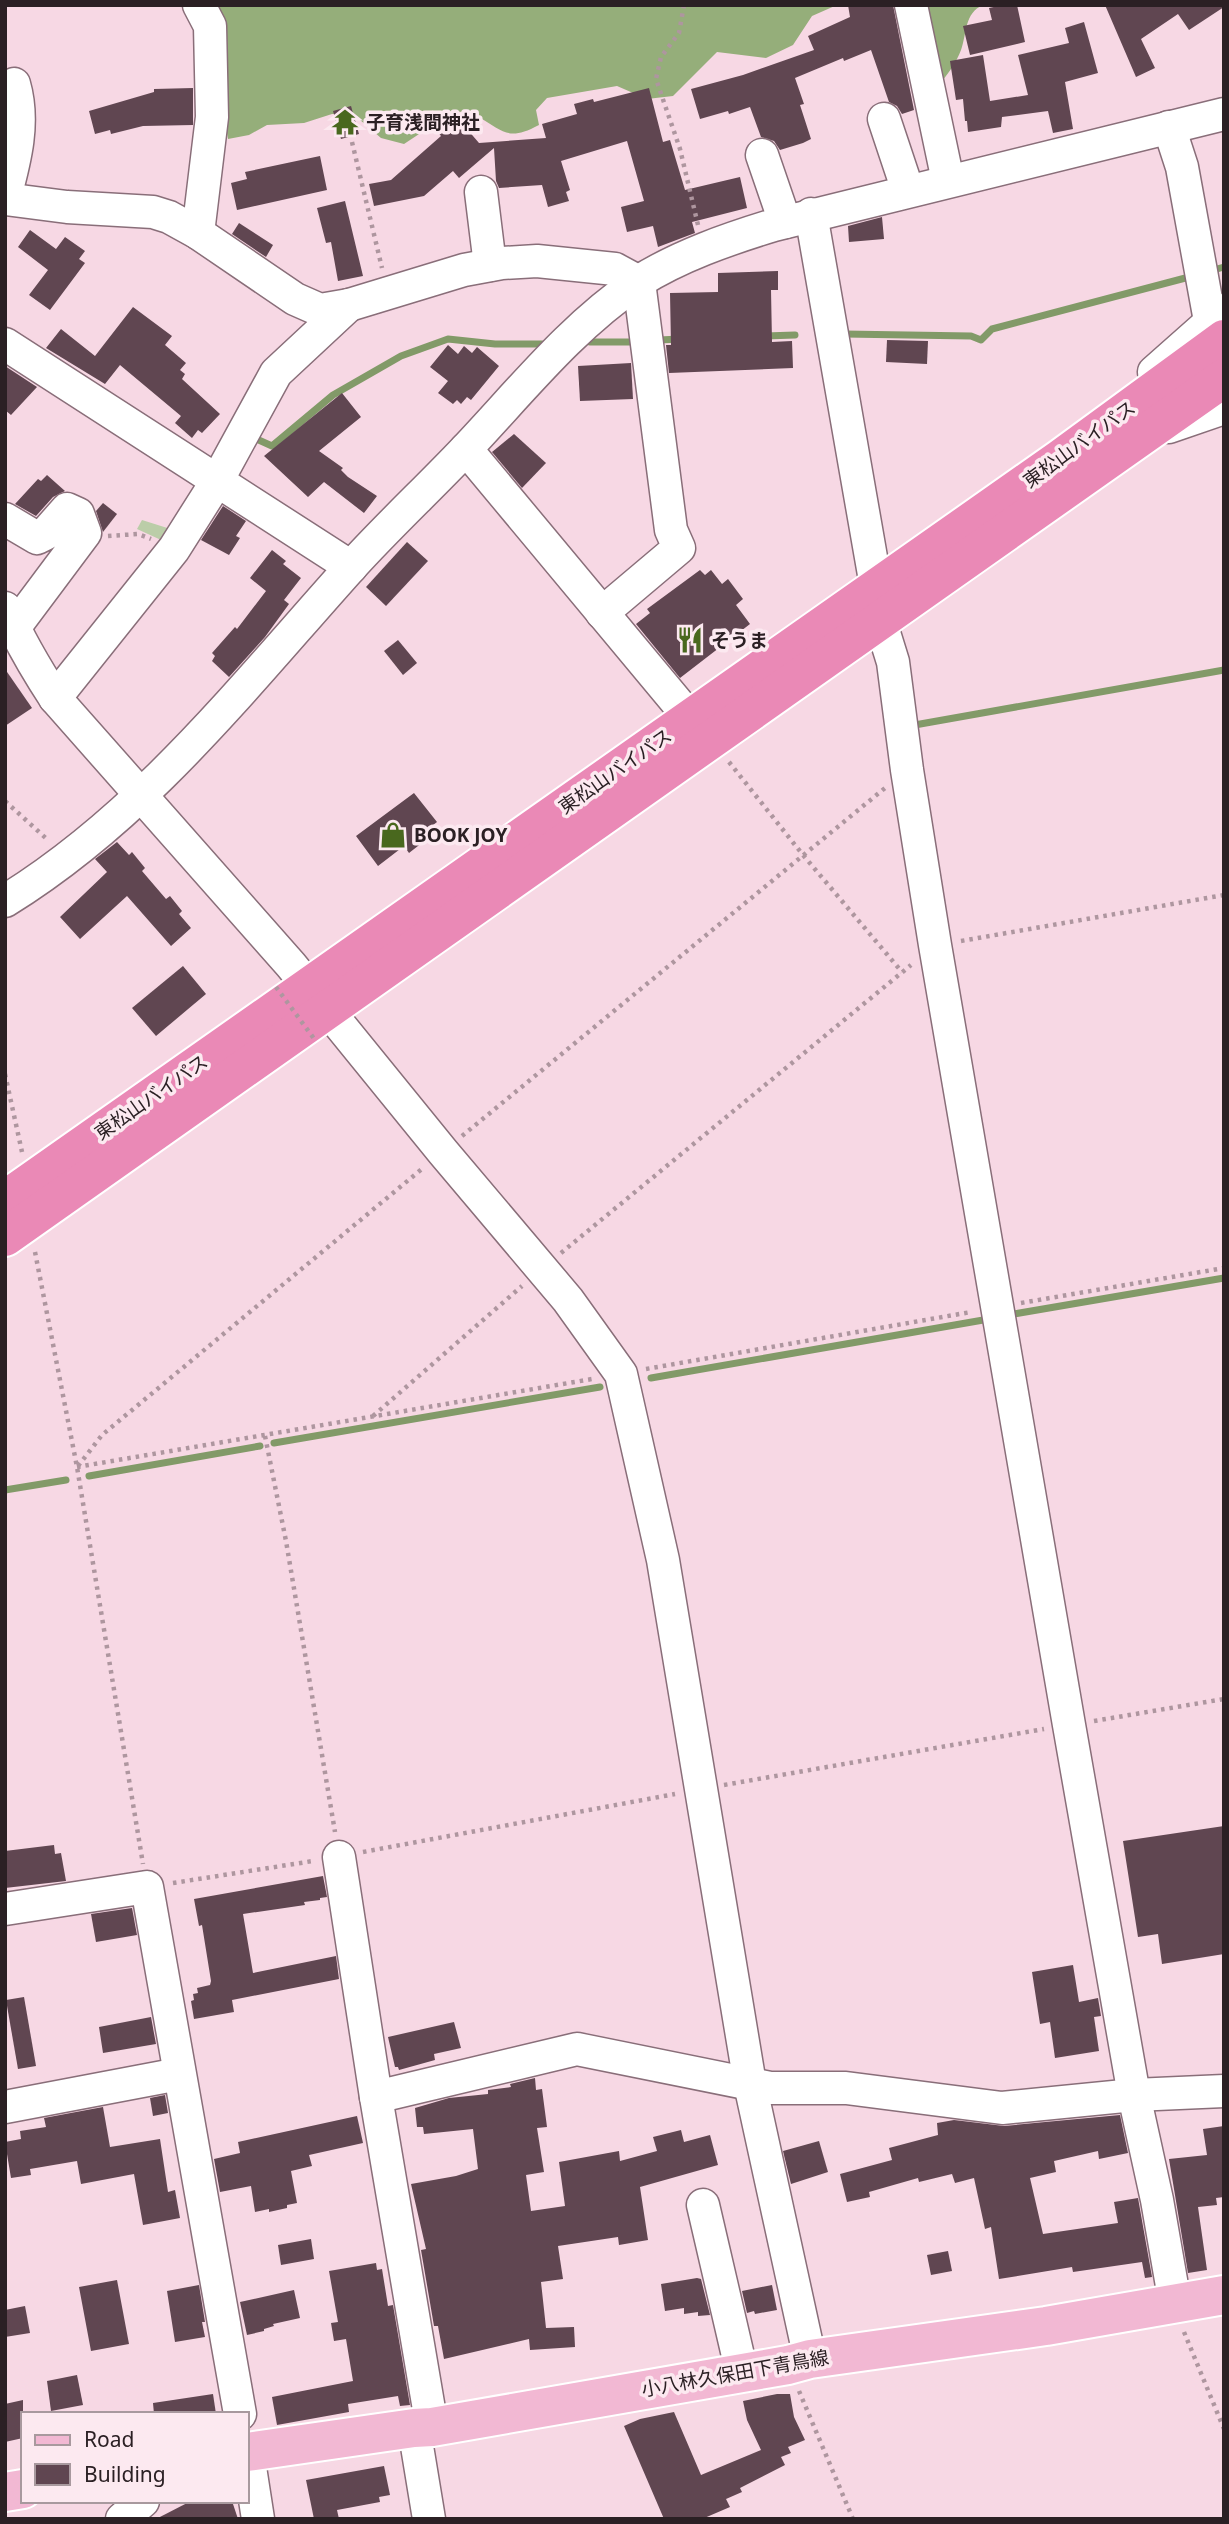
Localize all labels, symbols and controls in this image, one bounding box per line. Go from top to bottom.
temple icon: 子育浅間神社 [330,107,360,137]
place label: 子育浅間神社 [366,109,480,135]
street label: 東松山バイパス [1018,395,1140,493]
restaurant icon: そうま [675,625,705,655]
place label: そうま [711,627,768,653]
street label: 東松山バイパス [553,722,677,820]
shop icon: BOOK JOY [378,820,408,850]
place label: BOOK JOY [414,822,507,848]
street label: 東松山バイパス [89,1048,213,1146]
street label: 小八林久保田下青鳥線 [639,2344,831,2402]
legend [21,2412,248,2503]
text: Road [84,2425,134,2453]
text: Building [84,2460,166,2488]

